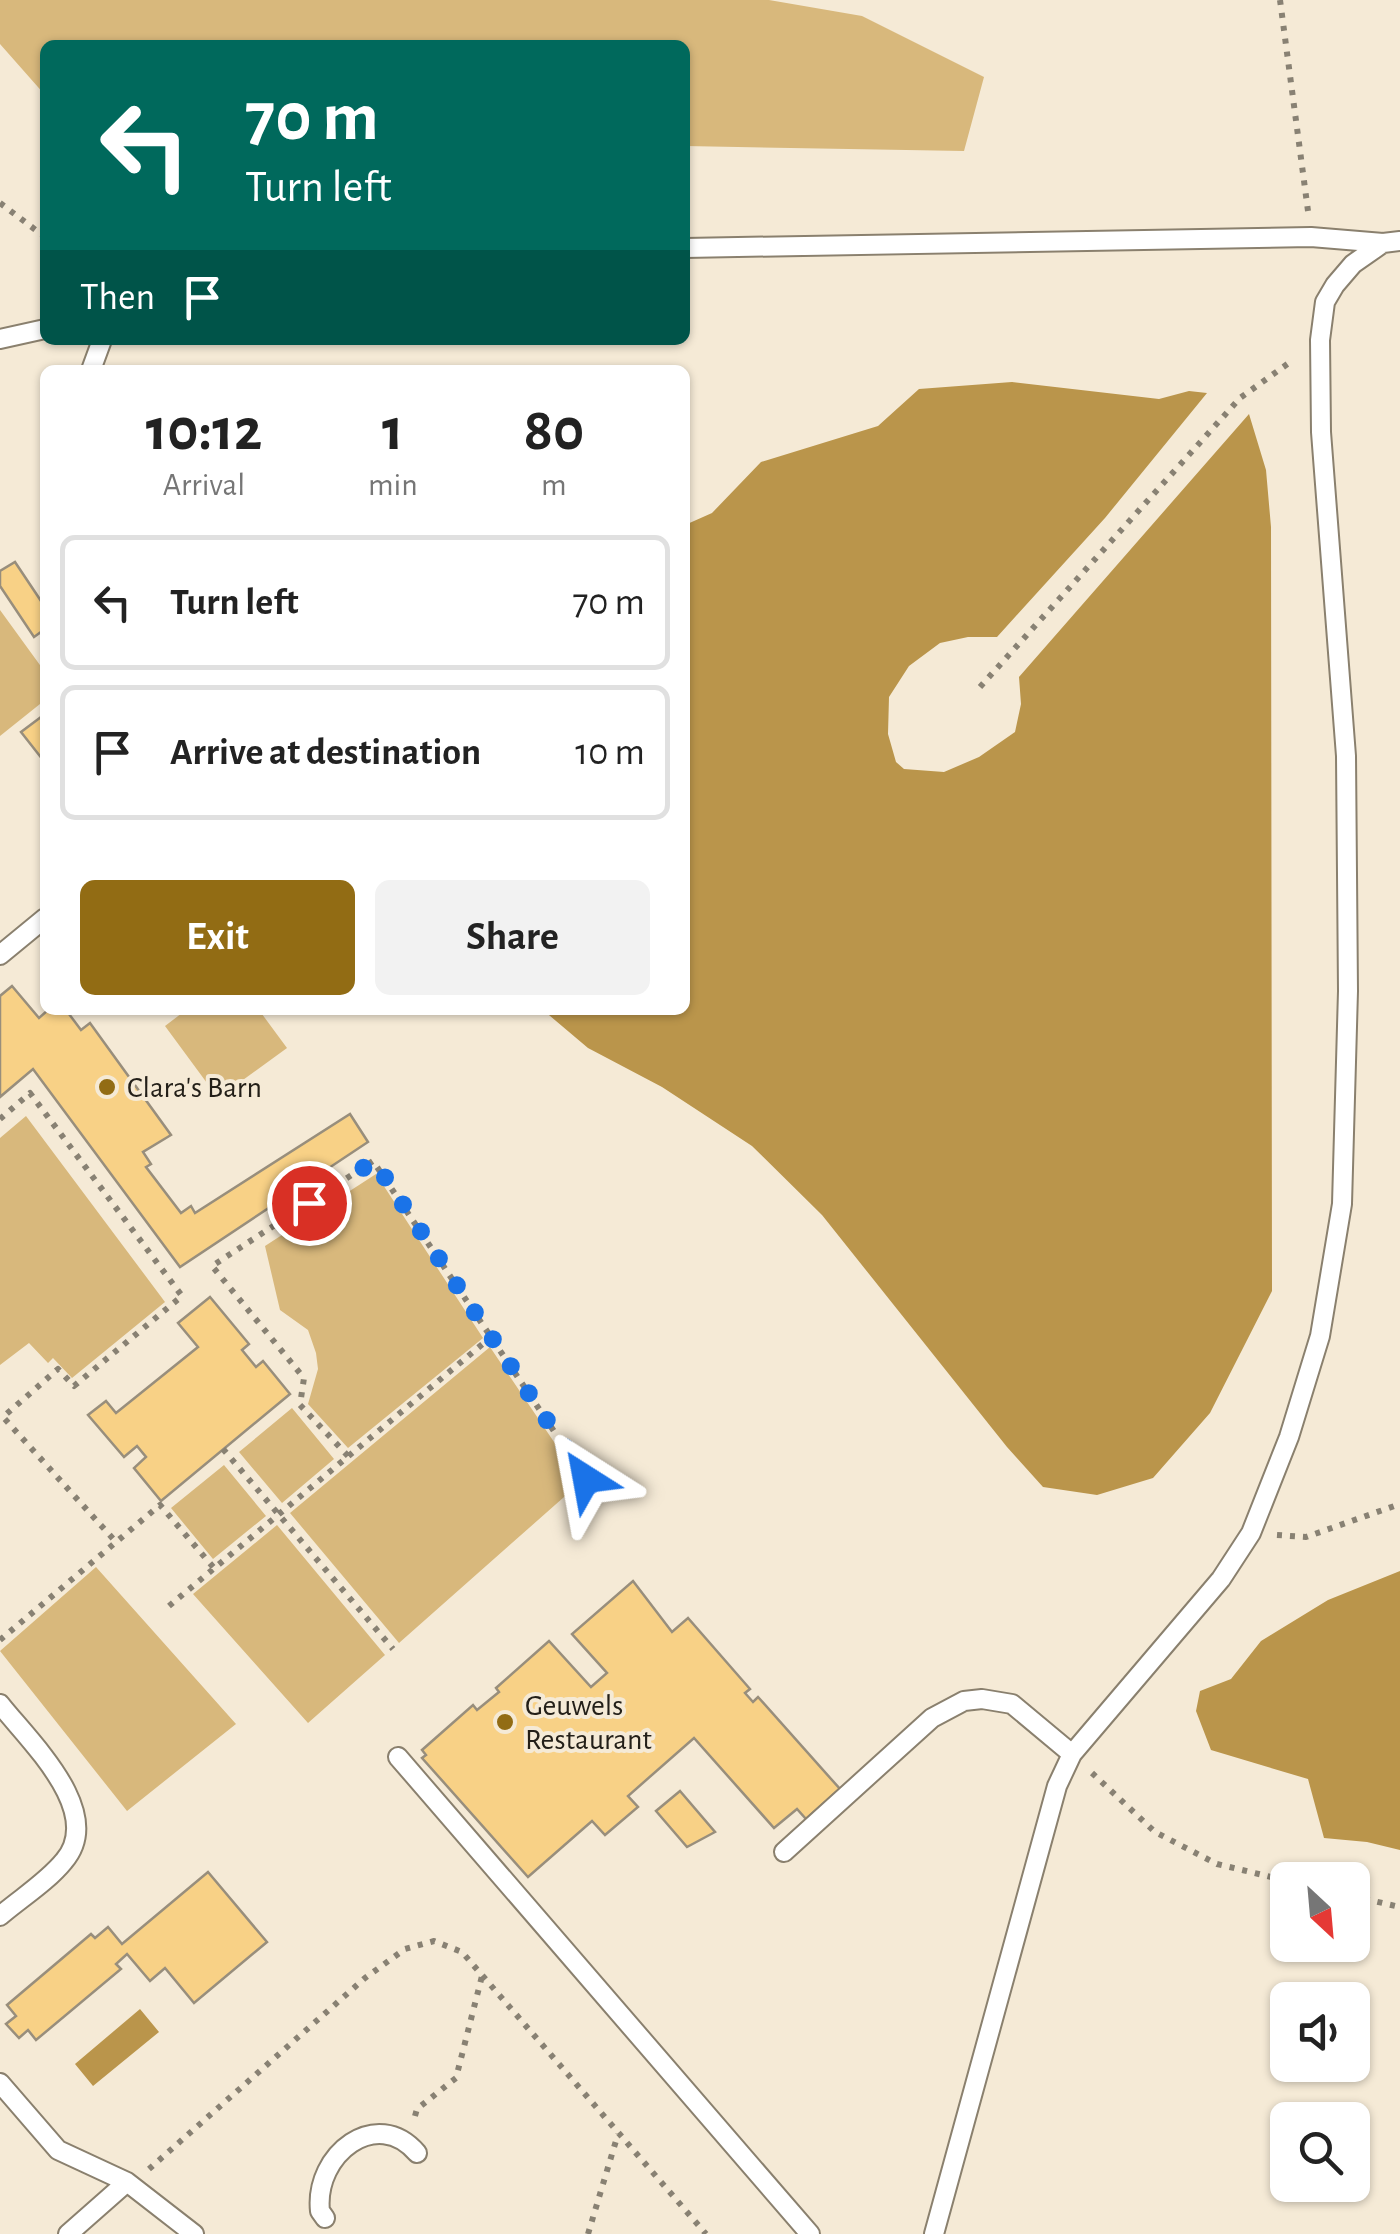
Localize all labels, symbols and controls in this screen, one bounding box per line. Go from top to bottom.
icon: left [80,80,210,210]
text: 70 m [245,83,379,153]
text: Turn left [245,165,392,210]
icon: arrive [175,270,230,325]
text: Then [80,279,155,317]
text: 10:12 [146,401,262,461]
text: 1 [382,401,404,461]
text: 80 [523,401,584,461]
text: Arrival [163,469,245,501]
text: min [368,469,418,501]
text: m [541,469,567,501]
icon: left [85,575,140,630]
text: Turn left [170,584,298,622]
text: 70 m [572,584,645,622]
icon: arrive [85,725,140,780]
text: Arrive at destination [170,734,481,772]
text: 10 m [575,734,645,772]
button: Exit [80,880,355,995]
button: Share [375,880,650,995]
place label: Clara's Barn [127,1073,262,1103]
marker: Clara's Barn [96,1076,118,1098]
pin [267,1161,352,1246]
icon: arrive [282,1176,337,1231]
position arrow [534,1427,638,1531]
place label: Geuwels Restaurant [525,1691,652,1755]
marker: Geuwels Restaurant [494,1711,516,1733]
north arrow [1270,1862,1370,1962]
map controls [1270,1862,1370,2202]
button: sound [1270,1982,1370,2082]
button: search [1270,2102,1370,2202]

